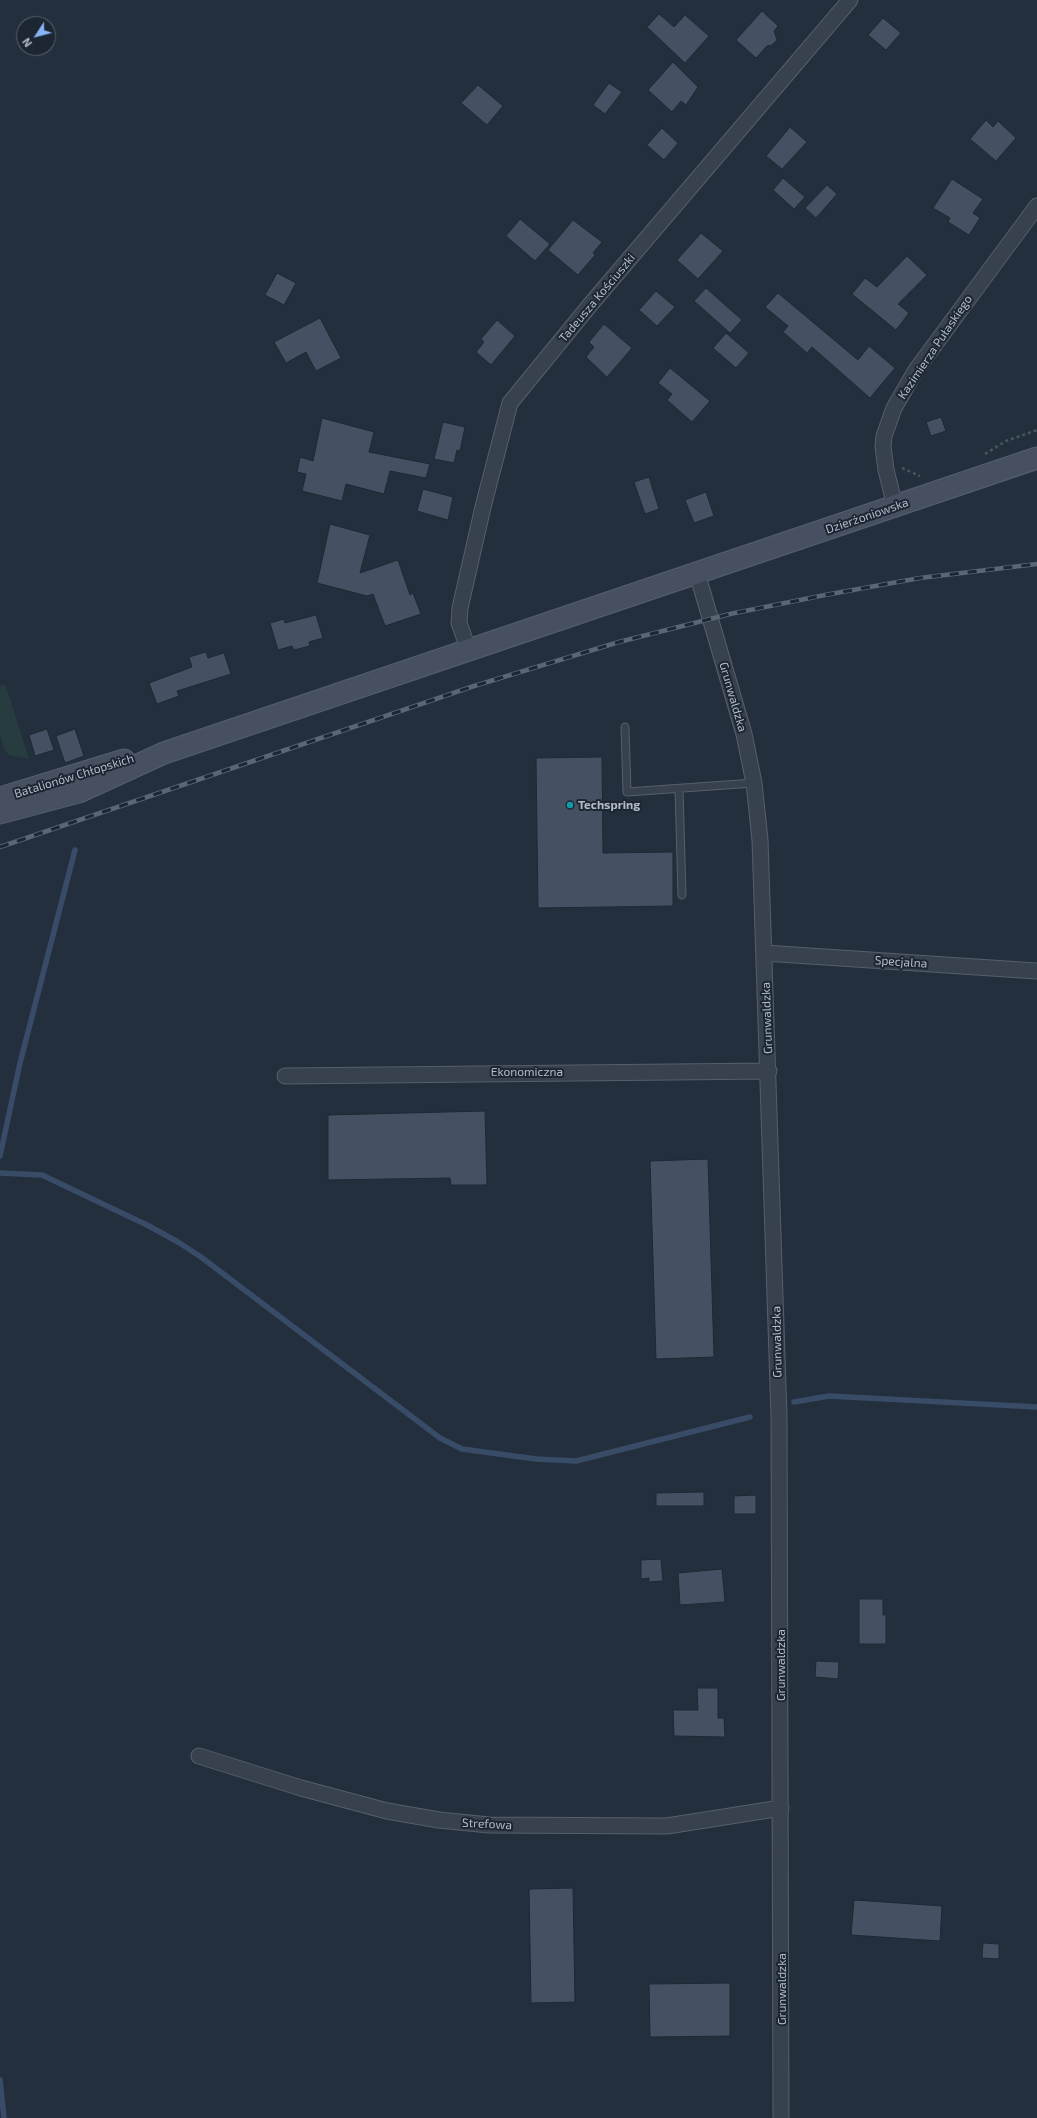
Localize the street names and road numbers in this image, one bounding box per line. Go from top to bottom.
street label: Tadeusza Kościuszki [556,251,638,345]
street label: Kazimierza Pułaskiego [895,292,975,402]
street label: Dzierżoniowska [824,495,910,537]
street label: Grunwaldzka [716,660,750,734]
street label: Batalionów Chłopskich [12,751,136,801]
street label: Specjalna [874,953,928,971]
street label: Grunwaldzka [759,982,775,1054]
street label: Ekonomiczna [491,1065,563,1079]
street label: Grunwaldzka [769,1306,785,1378]
street label: Grunwaldzka [774,1629,788,1701]
street label: Strefowa [462,1816,512,1832]
street label: Grunwaldzka [775,1953,789,2025]

